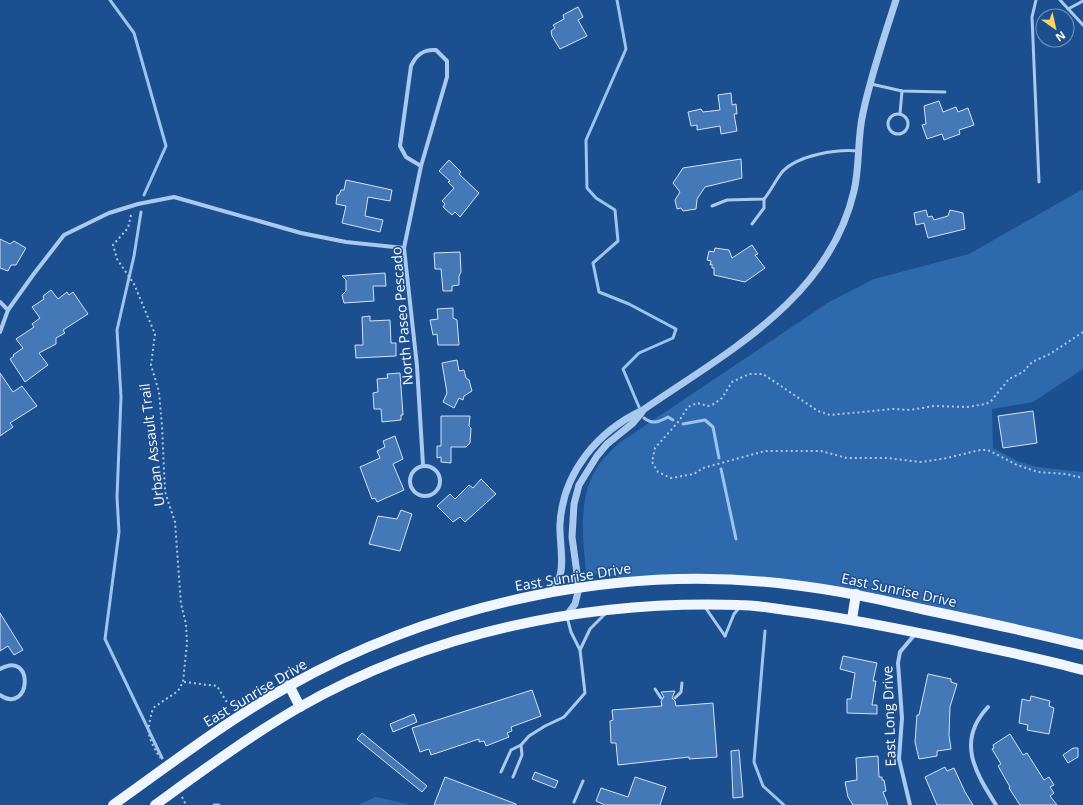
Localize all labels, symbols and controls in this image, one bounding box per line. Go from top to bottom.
north arrow [1035,8,1075,48]
text: N [1053,28,1069,45]
street label: North Paseo Pescado [386,246,417,386]
street label: Urban Assault Trail [135,383,168,508]
street label: East Sunrise Drive [513,558,633,595]
street label: East Sunrise Drive [840,568,959,611]
street label: East Sunrise Drive [200,654,310,731]
street label: East Long Drive [877,665,900,767]

